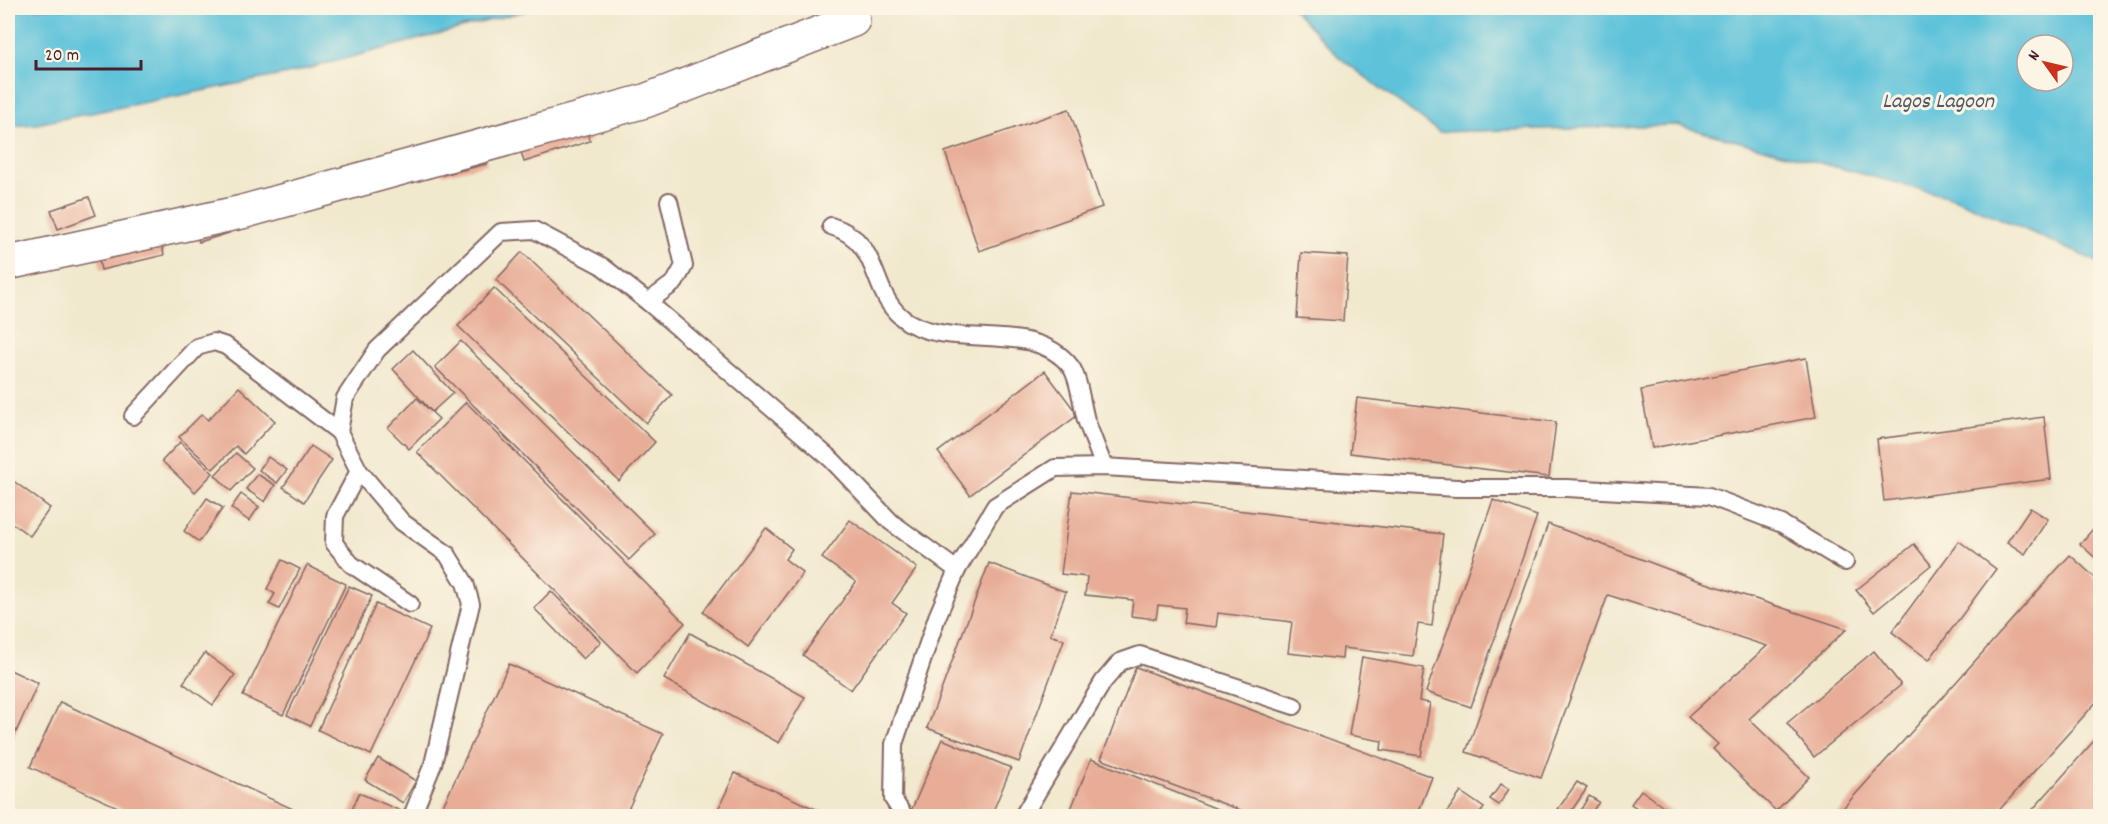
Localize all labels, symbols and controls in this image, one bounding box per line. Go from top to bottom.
scale bar [36,33,141,71]
north arrow [2015,33,2075,93]
text: 20 m [45,44,79,69]
text: N [2023,46,2046,66]
water label: Lagos Lagoon [1882,87,1995,118]

